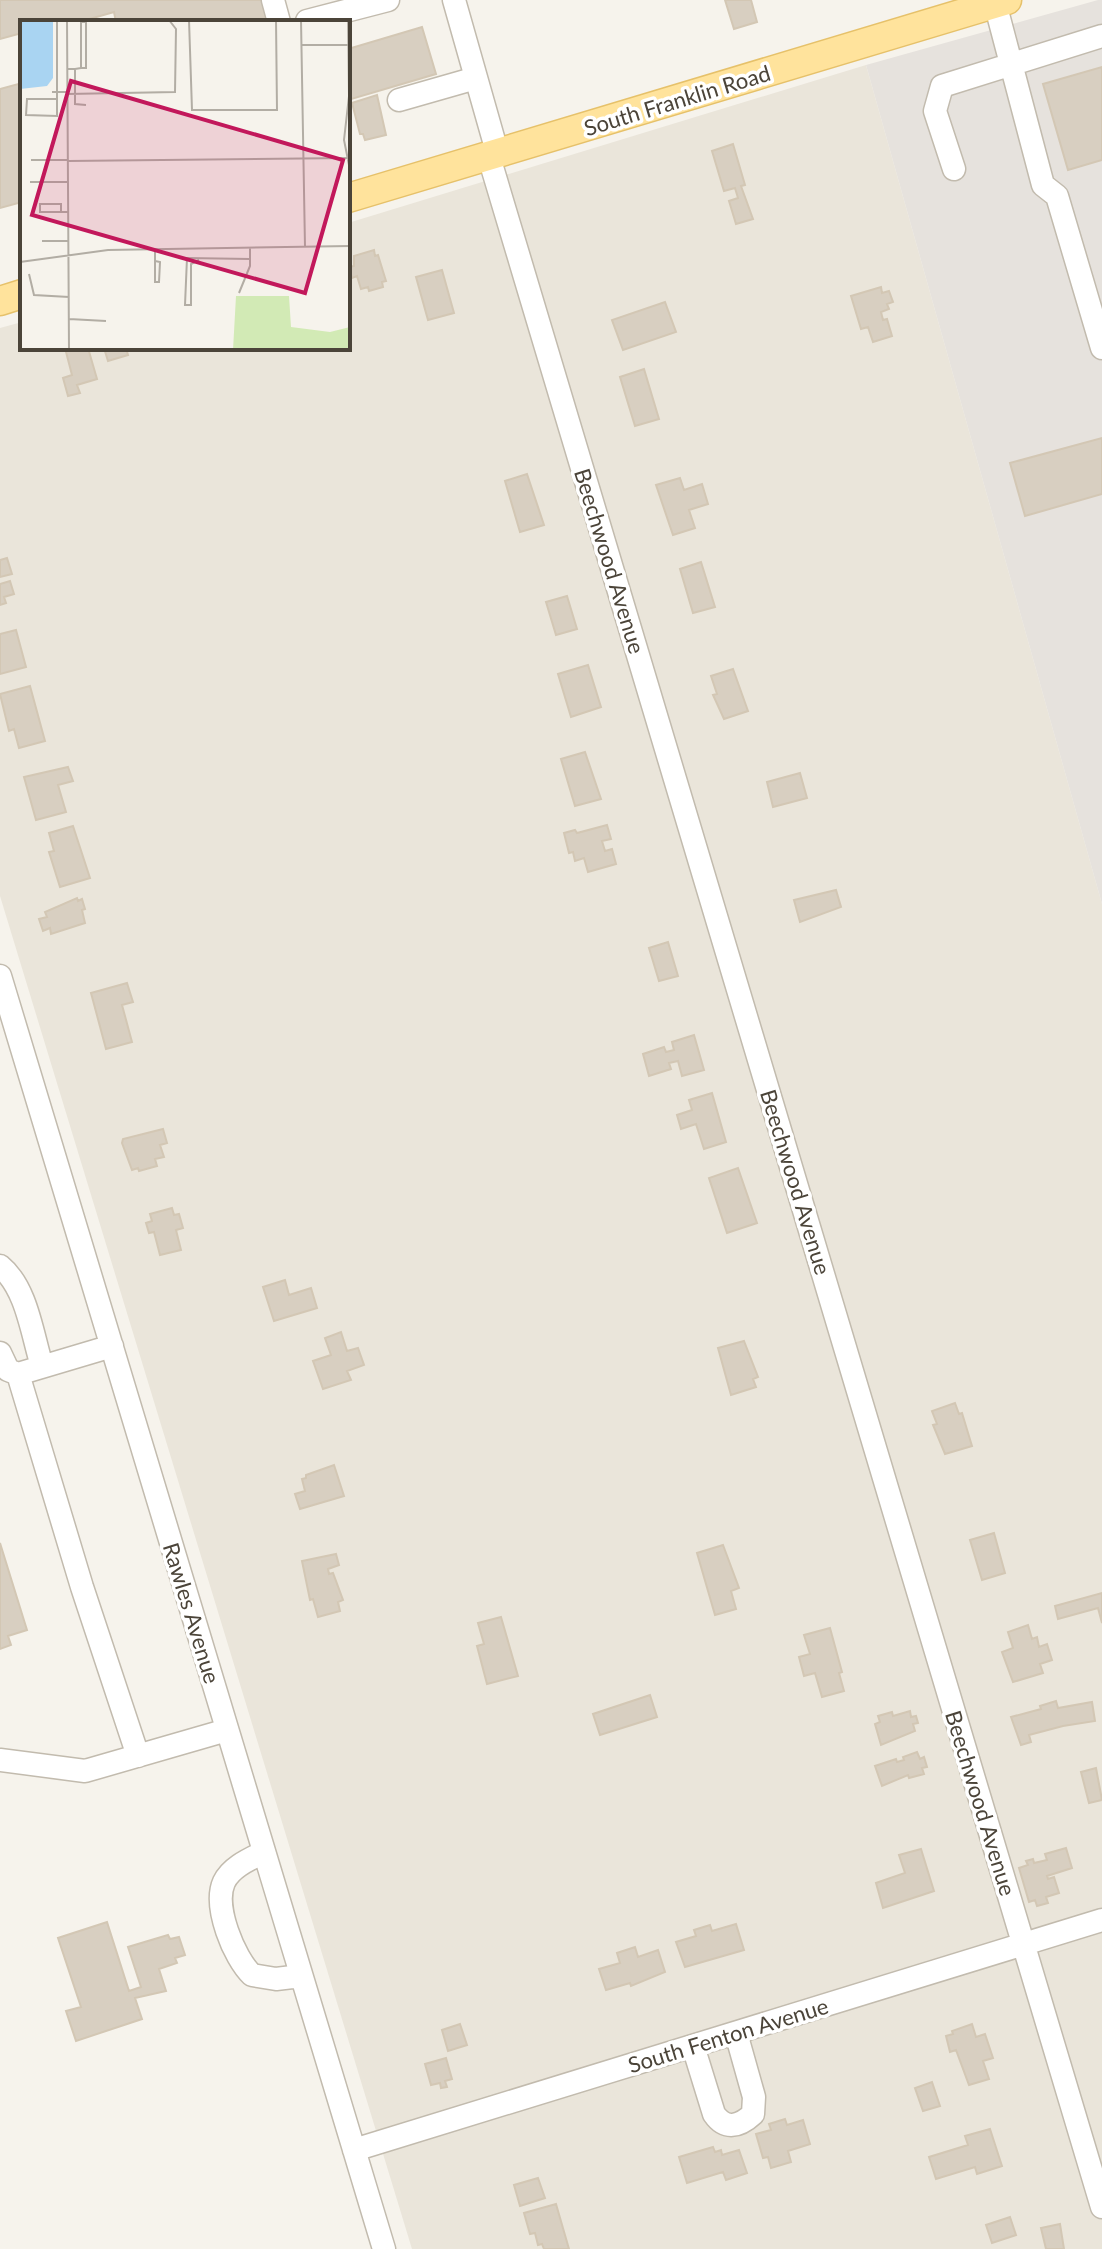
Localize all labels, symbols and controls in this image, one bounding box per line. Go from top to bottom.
inset map [20,20,350,350]
street label: South Franklin Road [581,59,773,141]
street label: Beechwood Avenue [569,465,651,657]
street label: Beechwood Avenue [755,1086,837,1278]
street label: Rawles Avenue [158,1539,226,1687]
street label: Beechwood Avenue [940,1707,1022,1899]
street label: South Fenton Avenue [625,1992,831,2078]

